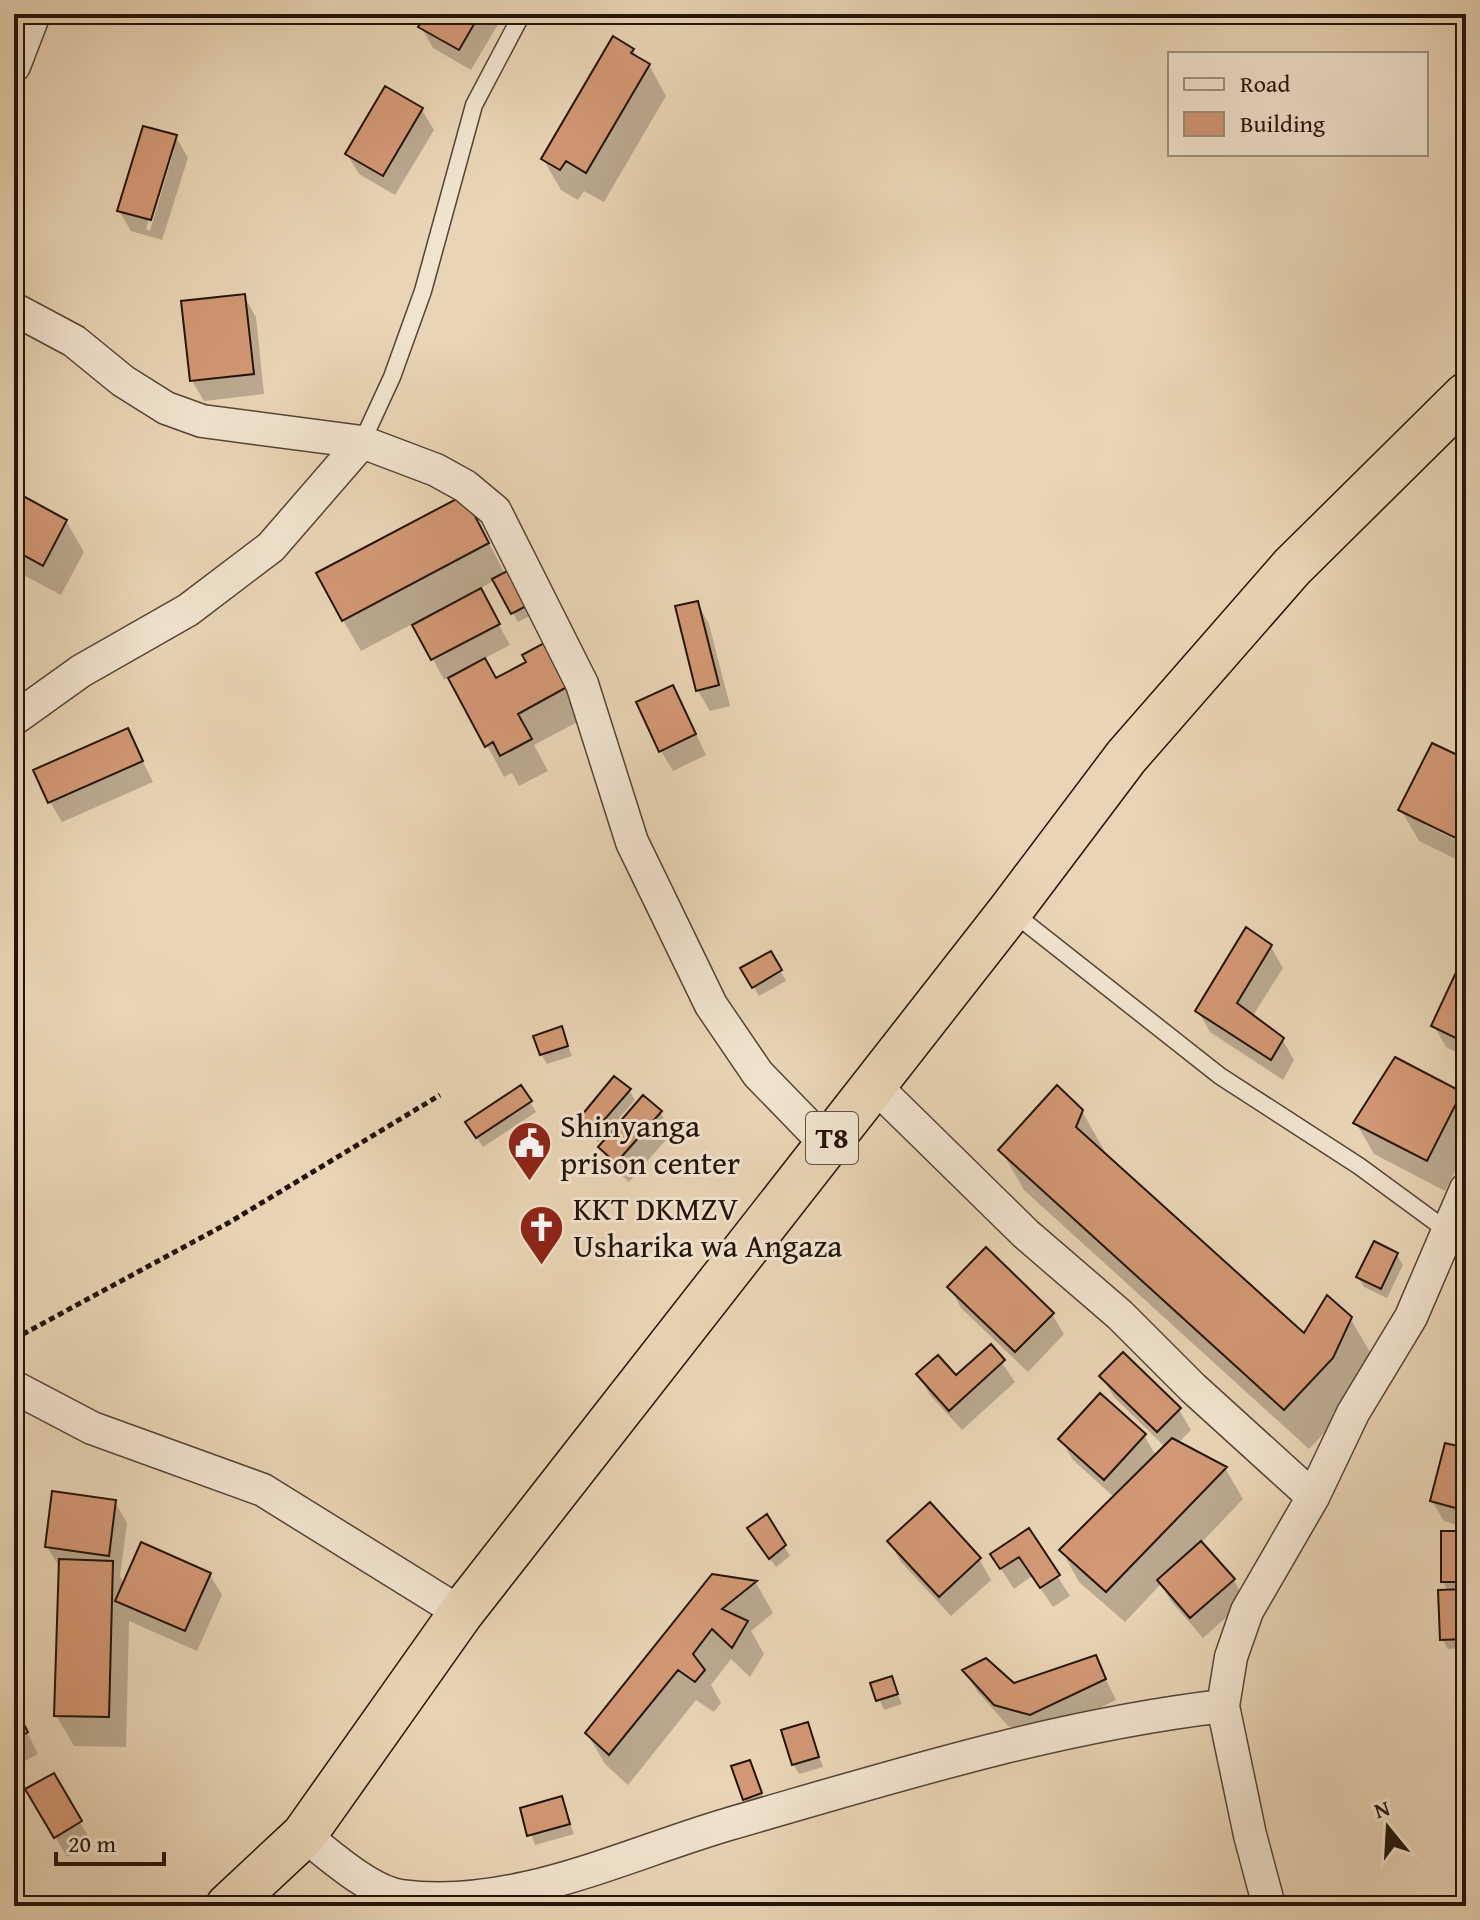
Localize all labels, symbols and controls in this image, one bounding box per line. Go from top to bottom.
legend [1168,52,1428,156]
text: Road [1240,66,1290,101]
text: Building [1240,106,1325,141]
place label: Shinyanga prison center [560,1102,740,1186]
road number: T8 [806,1112,858,1164]
public building icon: Shinyanga prison center [505,1120,553,1183]
place label: KKT DKMZV Usharika wa Angaza [573,1185,842,1269]
church icon: KKT DKMZV Usharika wa Angaza [518,1203,566,1266]
north arrow [1348,1788,1428,1868]
text: N [1370,1791,1394,1826]
scale bar [56,1816,164,1866]
text: 20 m [68,1826,116,1861]

